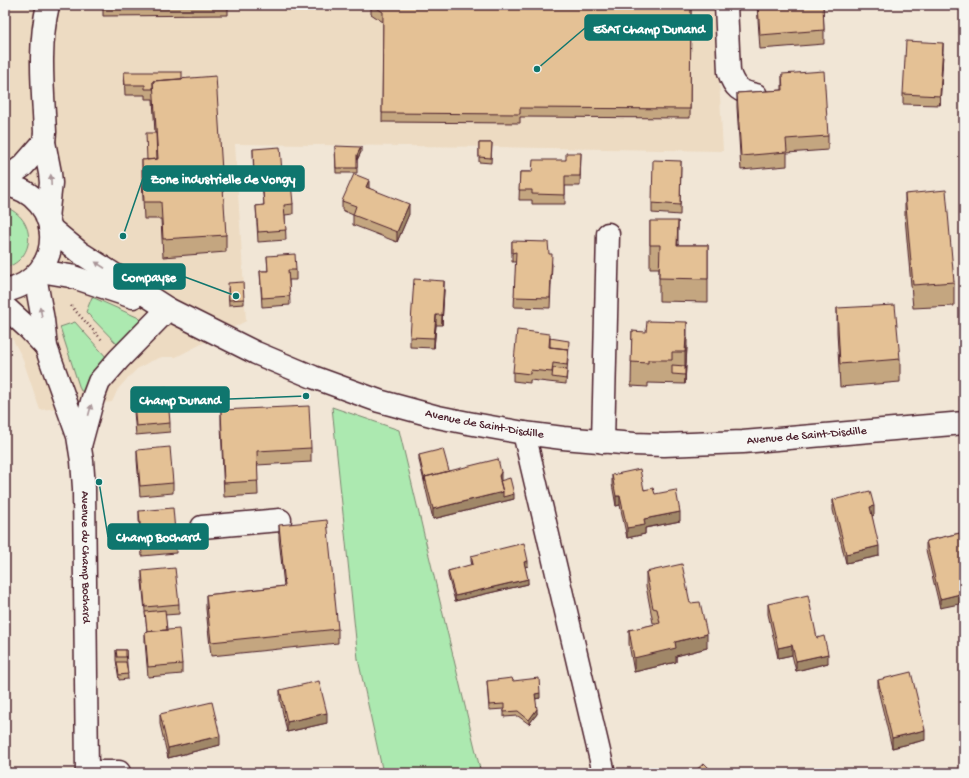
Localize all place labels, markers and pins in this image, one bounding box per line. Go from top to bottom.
callout: ESAT Champ Dunand [585,15,712,40]
callout: Zone industrielle de Vongy [143,166,304,191]
callout: Compayse [114,264,185,289]
callout: Champ Dunand [131,387,229,412]
callout: Champ Bochard [108,524,208,549]

